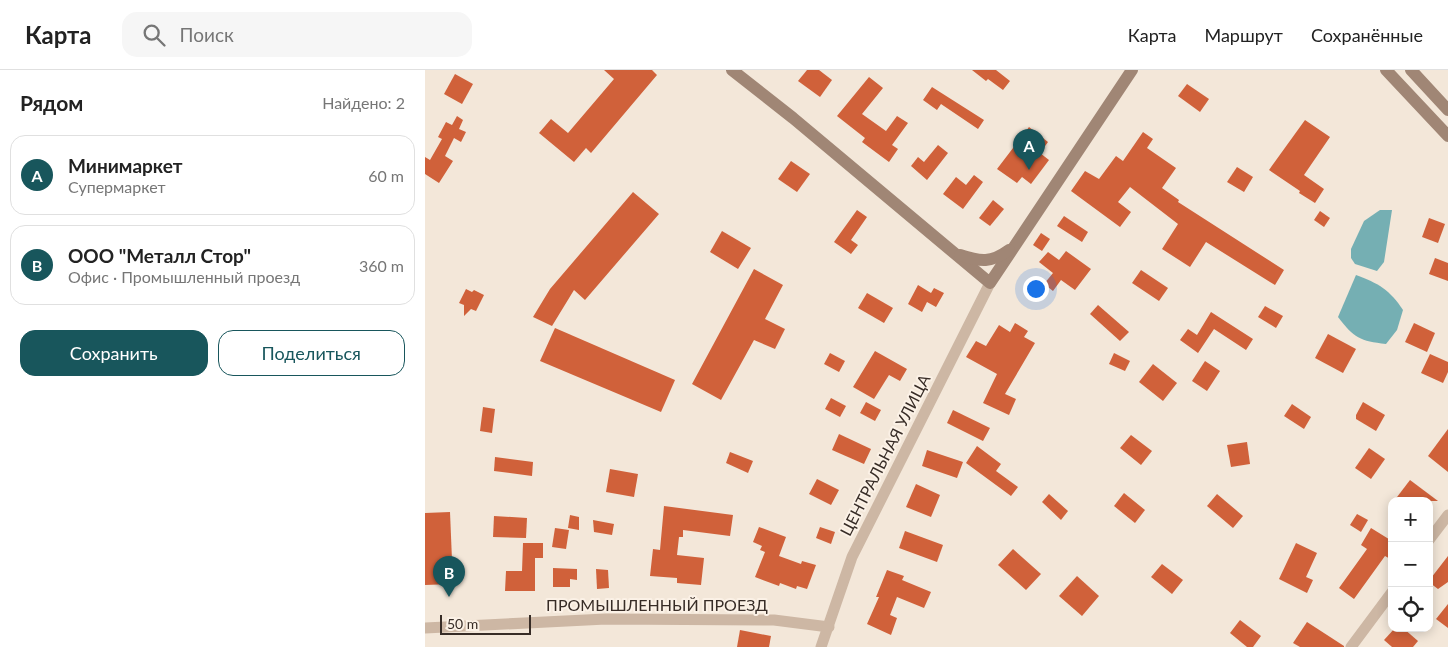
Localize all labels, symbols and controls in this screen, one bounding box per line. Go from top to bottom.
search box [122,12,472,57]
text: Карта [25,20,92,49]
icon: search [140,21,168,49]
text: Поиск [180,23,234,46]
text: Карта [1128,24,1176,46]
text: Маршрут [1204,24,1283,46]
text: Сохранённые [1311,24,1423,46]
text: Рядом [20,90,83,115]
text: Найдено: 2 [322,93,405,112]
pin: A [1013,129,1045,170]
text: Минимаркет [68,154,183,177]
text: A [31,166,43,185]
text: 60 m [368,166,404,185]
text: Супермаркет [68,177,166,196]
text: ООО "Металл Стор" [68,244,251,267]
text: B [32,256,42,275]
text: 360 m [359,256,404,275]
text: Офис · Промышленный проезд [68,267,300,286]
your location [1023,276,1049,302]
button: Сохранить [20,330,208,376]
button: Поделиться [218,330,405,376]
street label: ЦЕНТРАЛЬНАЯ УЛИЦА [836,371,934,539]
map controls [1388,497,1433,632]
button: + [1388,497,1433,542]
button: − [1388,542,1433,587]
pin: B [433,556,465,597]
button: locate [1388,587,1433,632]
street label: ПРОМЫШЛЕННЫЙ ПРОЕЗД [546,595,768,614]
scale bar [440,612,531,635]
text: 50 m [447,615,478,632]

